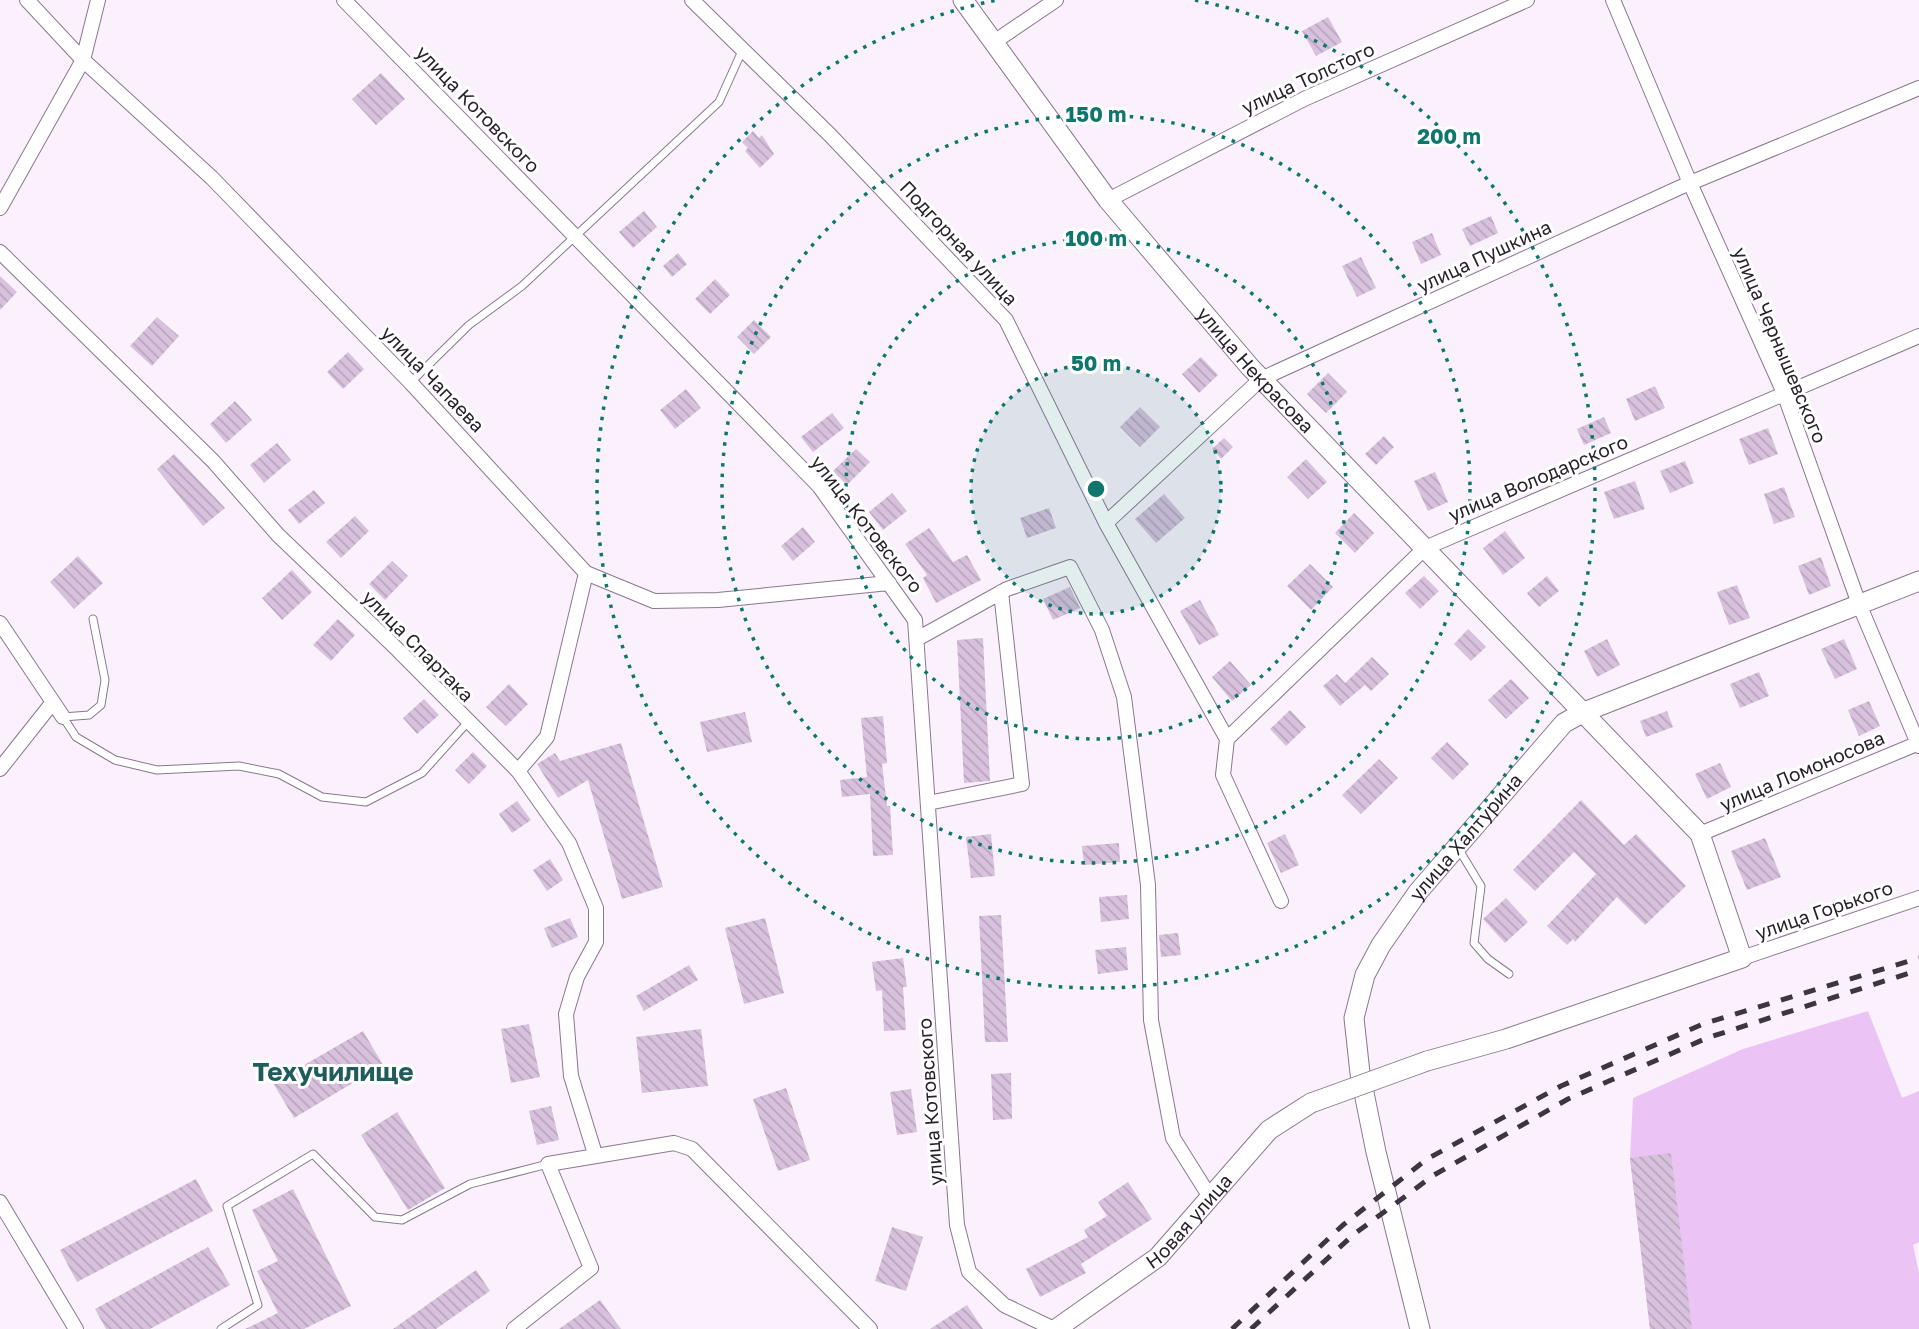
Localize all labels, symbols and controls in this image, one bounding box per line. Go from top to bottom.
street label: улица Толстого [1238,37,1378,118]
street label: улица Котовского [412,40,545,177]
text: 150 m [1066,101,1126,127]
text: 200 m [1417,123,1481,149]
street label: Подгорная улица [896,176,1023,310]
street label: улица Пушкина [1413,214,1555,297]
text: 100 m [1065,225,1127,251]
street label: улица Чернышевского [1729,243,1832,446]
street label: улица Некрасова [1193,302,1319,437]
street label: улица Чапаева [377,321,490,436]
text: 50 m [1071,350,1121,376]
street label: улица Володарского [1444,429,1631,526]
street label: улица Котовского [807,450,928,597]
centre of rings [1084,477,1108,501]
street label: улица Спартака [358,585,479,706]
street label: улица Ломоносова [1716,725,1888,816]
street label: улица Халтурина [1404,768,1526,905]
street label: улица Горького [1752,875,1896,944]
street label: улица Котовского [912,1017,947,1187]
district label: Техучилище [252,1056,414,1087]
street label: Новая улица [1141,1169,1236,1273]

